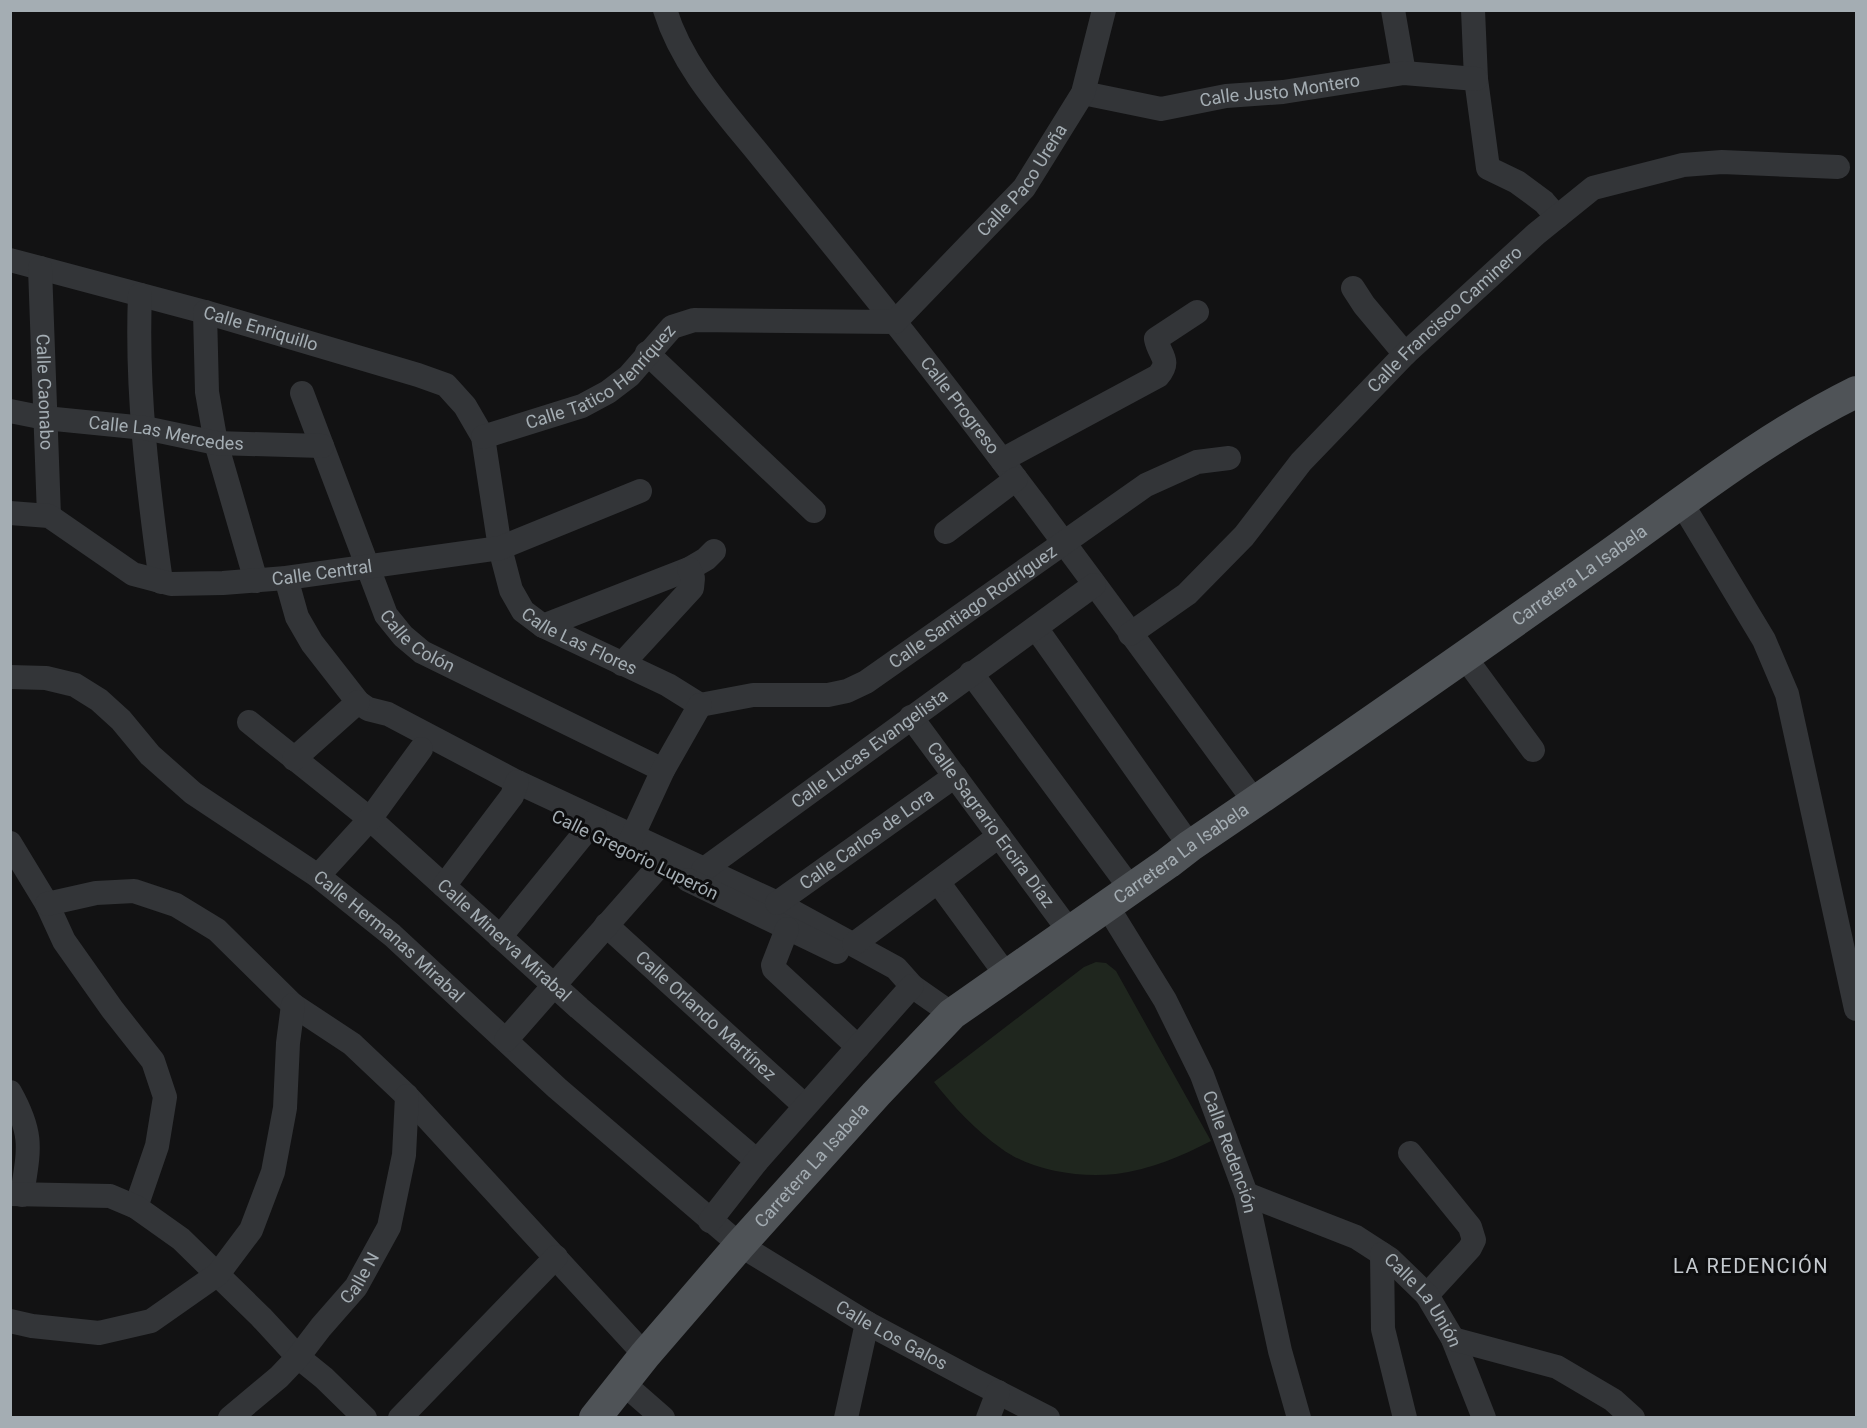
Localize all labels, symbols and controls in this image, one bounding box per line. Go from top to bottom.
street label: Calle Justo Montero [1198,69,1361,111]
street label: Calle Paco Ureña [972,120,1071,240]
street label: Calle Francisco Caminero [1363,241,1526,397]
street label: Calle Enriquillo [201,301,321,355]
street label: Calle Tatico Henríquez [523,320,679,433]
street label: Calle Caonabo [32,333,58,450]
street label: Calle Progreso [916,352,1004,458]
street label: Calle Las Mercedes [88,411,244,454]
street label: Carretera La Isabela [1508,520,1651,630]
street label: Calle Santiago Rodríguez [885,540,1061,673]
street label: Calle Central [271,555,374,589]
street label: Calle Las Flores [518,603,641,679]
street label: Calle Colón [376,605,458,676]
street label: Calle Lucas Evangelista [787,684,951,812]
street label: Calle Sagrario Ercira Díaz [923,738,1059,911]
street label: Calle Carlos de Lora [795,784,937,894]
street label: Carretera La Isabela [1109,798,1252,908]
street label: Calle Gregorio Luperón [549,805,722,904]
street label: Calle Hermanas Mirabal [310,866,469,1007]
street label: Calle Minerva Mirabal [433,874,576,1006]
street label: Calle Orlando Martínez [632,946,781,1085]
street label: Calle Redención [1199,1088,1261,1215]
street label: Carretera La Isabela [750,1098,873,1232]
street label: Calle N [335,1248,383,1308]
street label: Calle La Unión [1380,1248,1466,1350]
district label: LA REDENCIÓN [1673,1254,1829,1278]
street label: Calle Los Galos [832,1296,951,1374]

